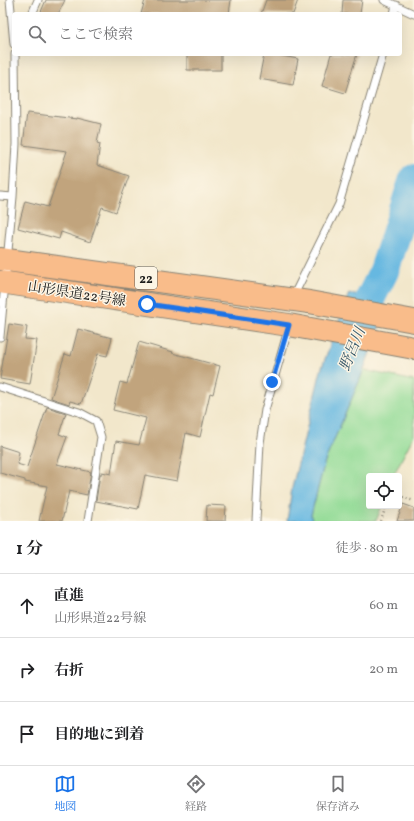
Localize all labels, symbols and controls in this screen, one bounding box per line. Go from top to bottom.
search box [12,12,402,56]
icon: search [26,23,48,45]
text: ここで検索 [58,25,133,46]
road number: 22 [135,267,157,289]
street label: 山形県道22号線 [26,277,127,312]
route start [138,295,156,313]
water label: 野呂川 [335,323,372,374]
route end [263,373,281,391]
map controls [366,473,402,509]
button: locate [366,473,402,509]
text: 1 分 [16,538,43,561]
text: 徒歩 · 80 m [336,540,398,558]
text: 直進 [54,586,84,607]
icon: ahead [16,595,38,617]
text: 60 m [370,597,398,615]
text: 山形県道22号線 [54,610,146,628]
icon: right [16,659,38,681]
text: 右折 [54,661,84,682]
text: 20 m [369,661,398,679]
icon: arrive [16,723,38,745]
text: 目的地に到着 [54,725,144,746]
tab: 地図 [54,773,76,815]
tab: 経路 [185,773,207,815]
tab: 保存済み [316,773,360,815]

